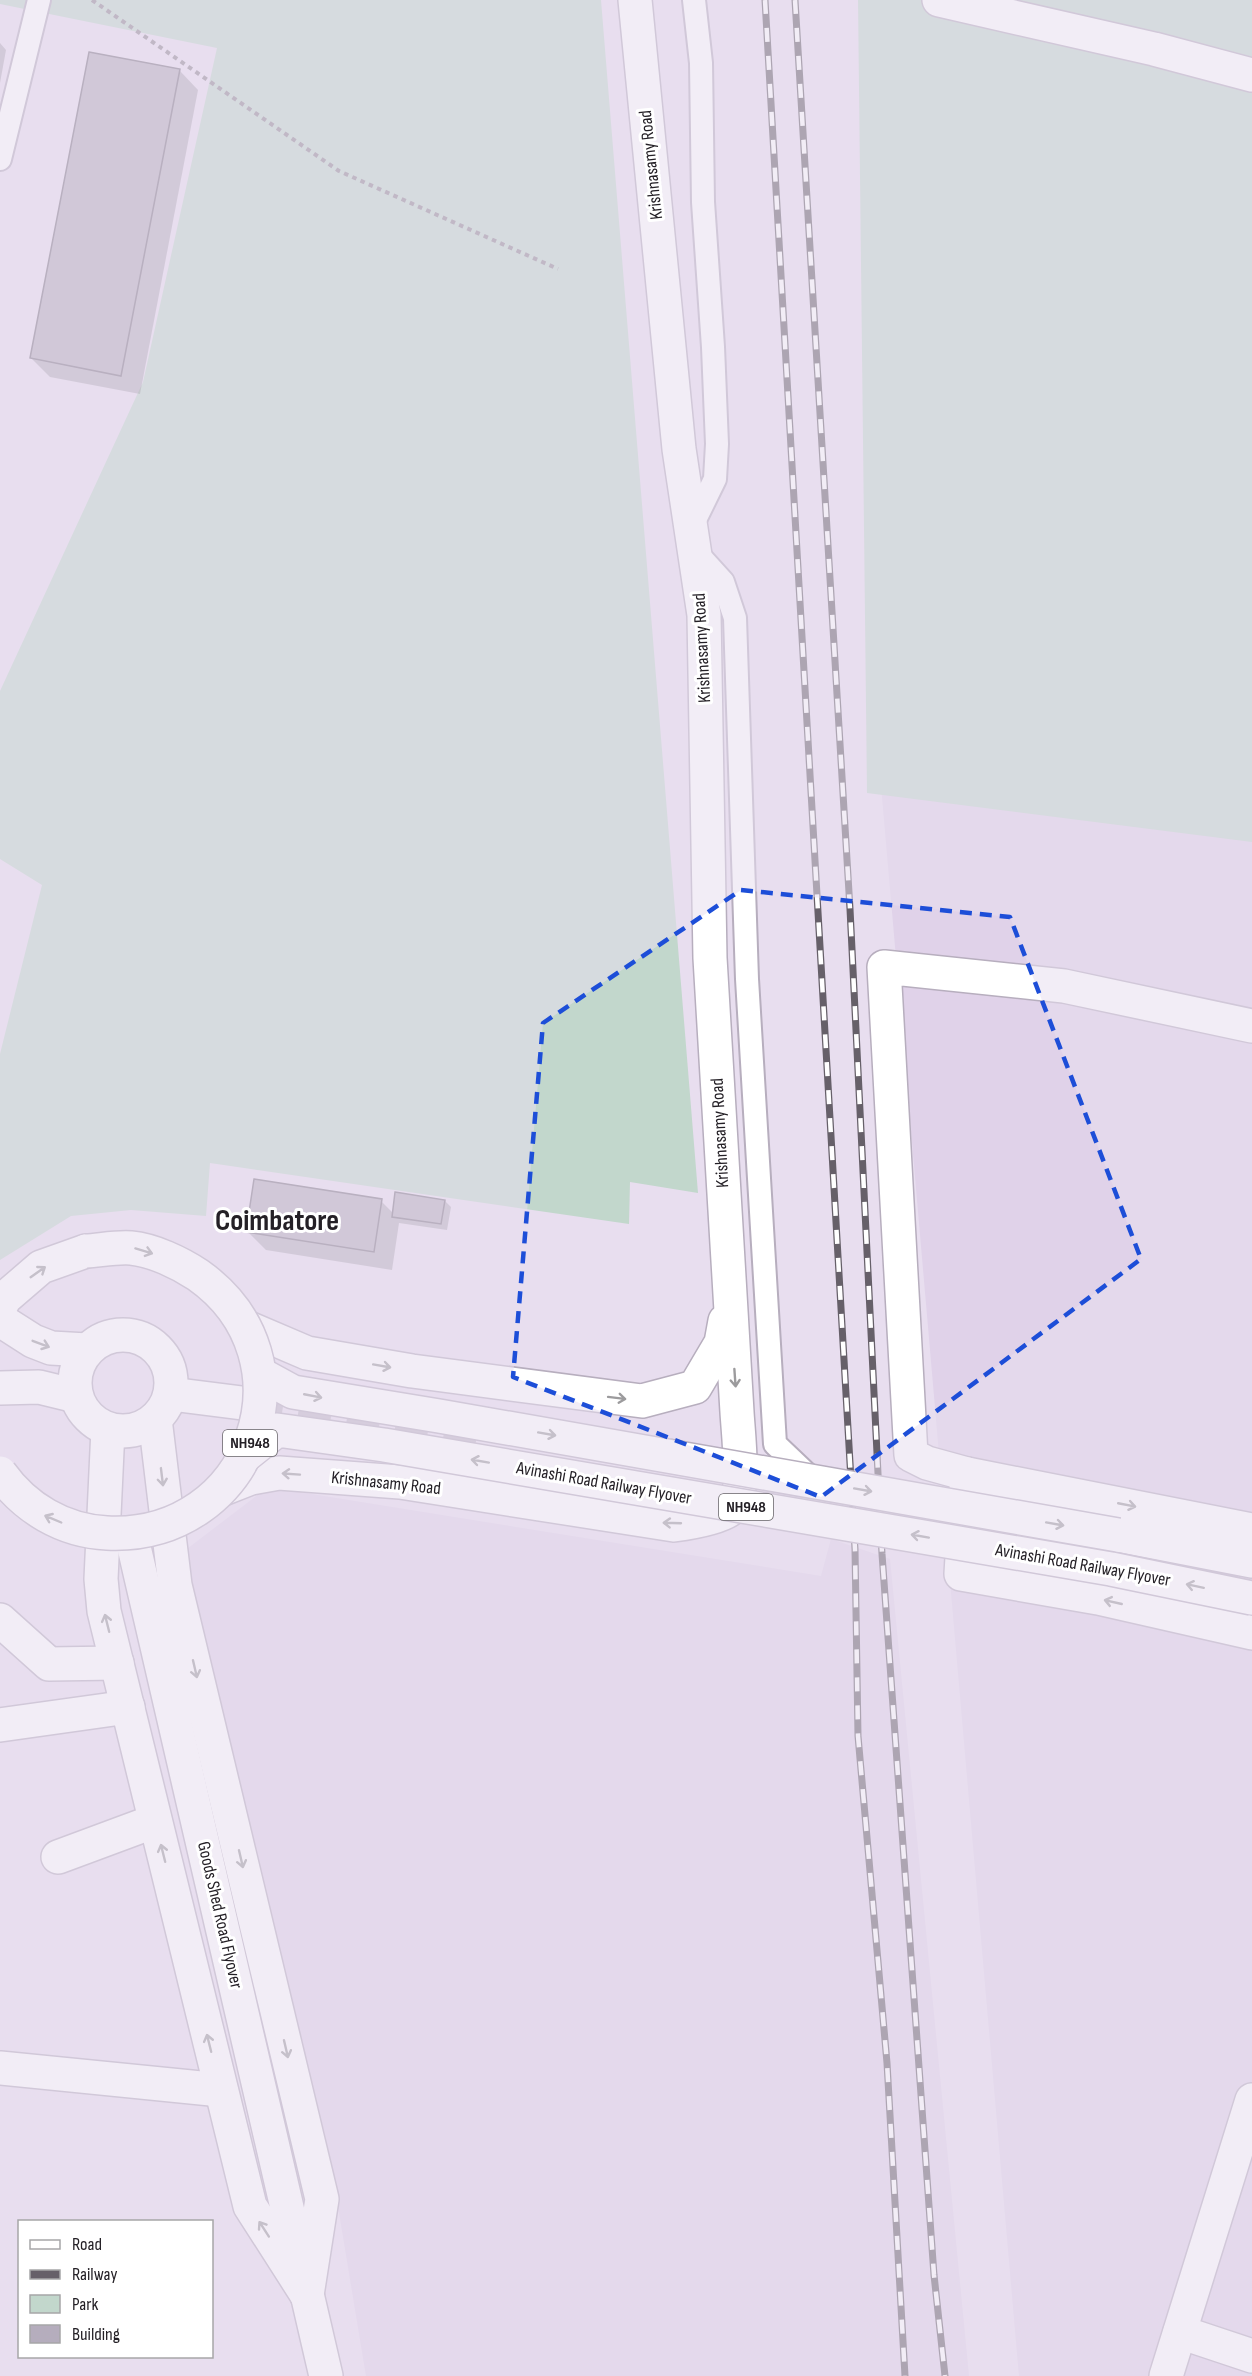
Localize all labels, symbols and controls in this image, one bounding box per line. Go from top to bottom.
street label: Krishnasamy Road [635,109,667,221]
street label: Krishnasamy Road [689,593,715,703]
street label: Krishnasamy Road [707,1078,733,1188]
district label: Coimbatore [215,1203,339,1239]
one-way arrow [134,1246,153,1257]
one-way arrow [29,1266,45,1278]
one-way arrow [31,1339,49,1350]
one-way arrow [372,1361,391,1372]
one-way arrow [730,1367,741,1387]
one-way arrow [303,1391,323,1402]
one-way arrow [606,1393,626,1404]
one-way arrow [537,1429,556,1440]
road number: NH948 [223,1430,277,1456]
one-way arrow [470,1455,490,1466]
street label: Avinashi Road Railway Flyover [514,1457,693,1509]
one-way arrow [157,1467,168,1487]
street label: Krishnasamy Road [330,1467,442,1499]
one-way arrow [282,1468,302,1479]
one-way arrow [853,1485,873,1496]
road number: NH948 [719,1494,773,1520]
one-way arrow [1117,1500,1137,1511]
one-way arrow [45,1513,63,1524]
one-way arrow [662,1518,682,1529]
one-way arrow [1045,1519,1065,1530]
one-way arrow [911,1531,931,1542]
street label: Avinashi Road Railway Flyover [993,1539,1172,1591]
one-way arrow [1185,1580,1205,1591]
one-way arrow [1104,1595,1123,1607]
one-way arrow [100,1614,112,1633]
one-way arrow [190,1660,202,1679]
street label: Goods Shed Road Flyover [193,1839,247,1991]
one-way arrow [157,1844,169,1863]
one-way arrow [235,1849,247,1868]
one-way arrow [203,2034,215,2053]
one-way arrow [280,2039,292,2058]
legend [18,2220,213,2358]
one-way arrow [258,2220,271,2237]
text: Road [72,2234,102,2255]
text: Railway [72,2264,117,2285]
text: Park [72,2294,98,2315]
text: Building [72,2324,120,2345]

